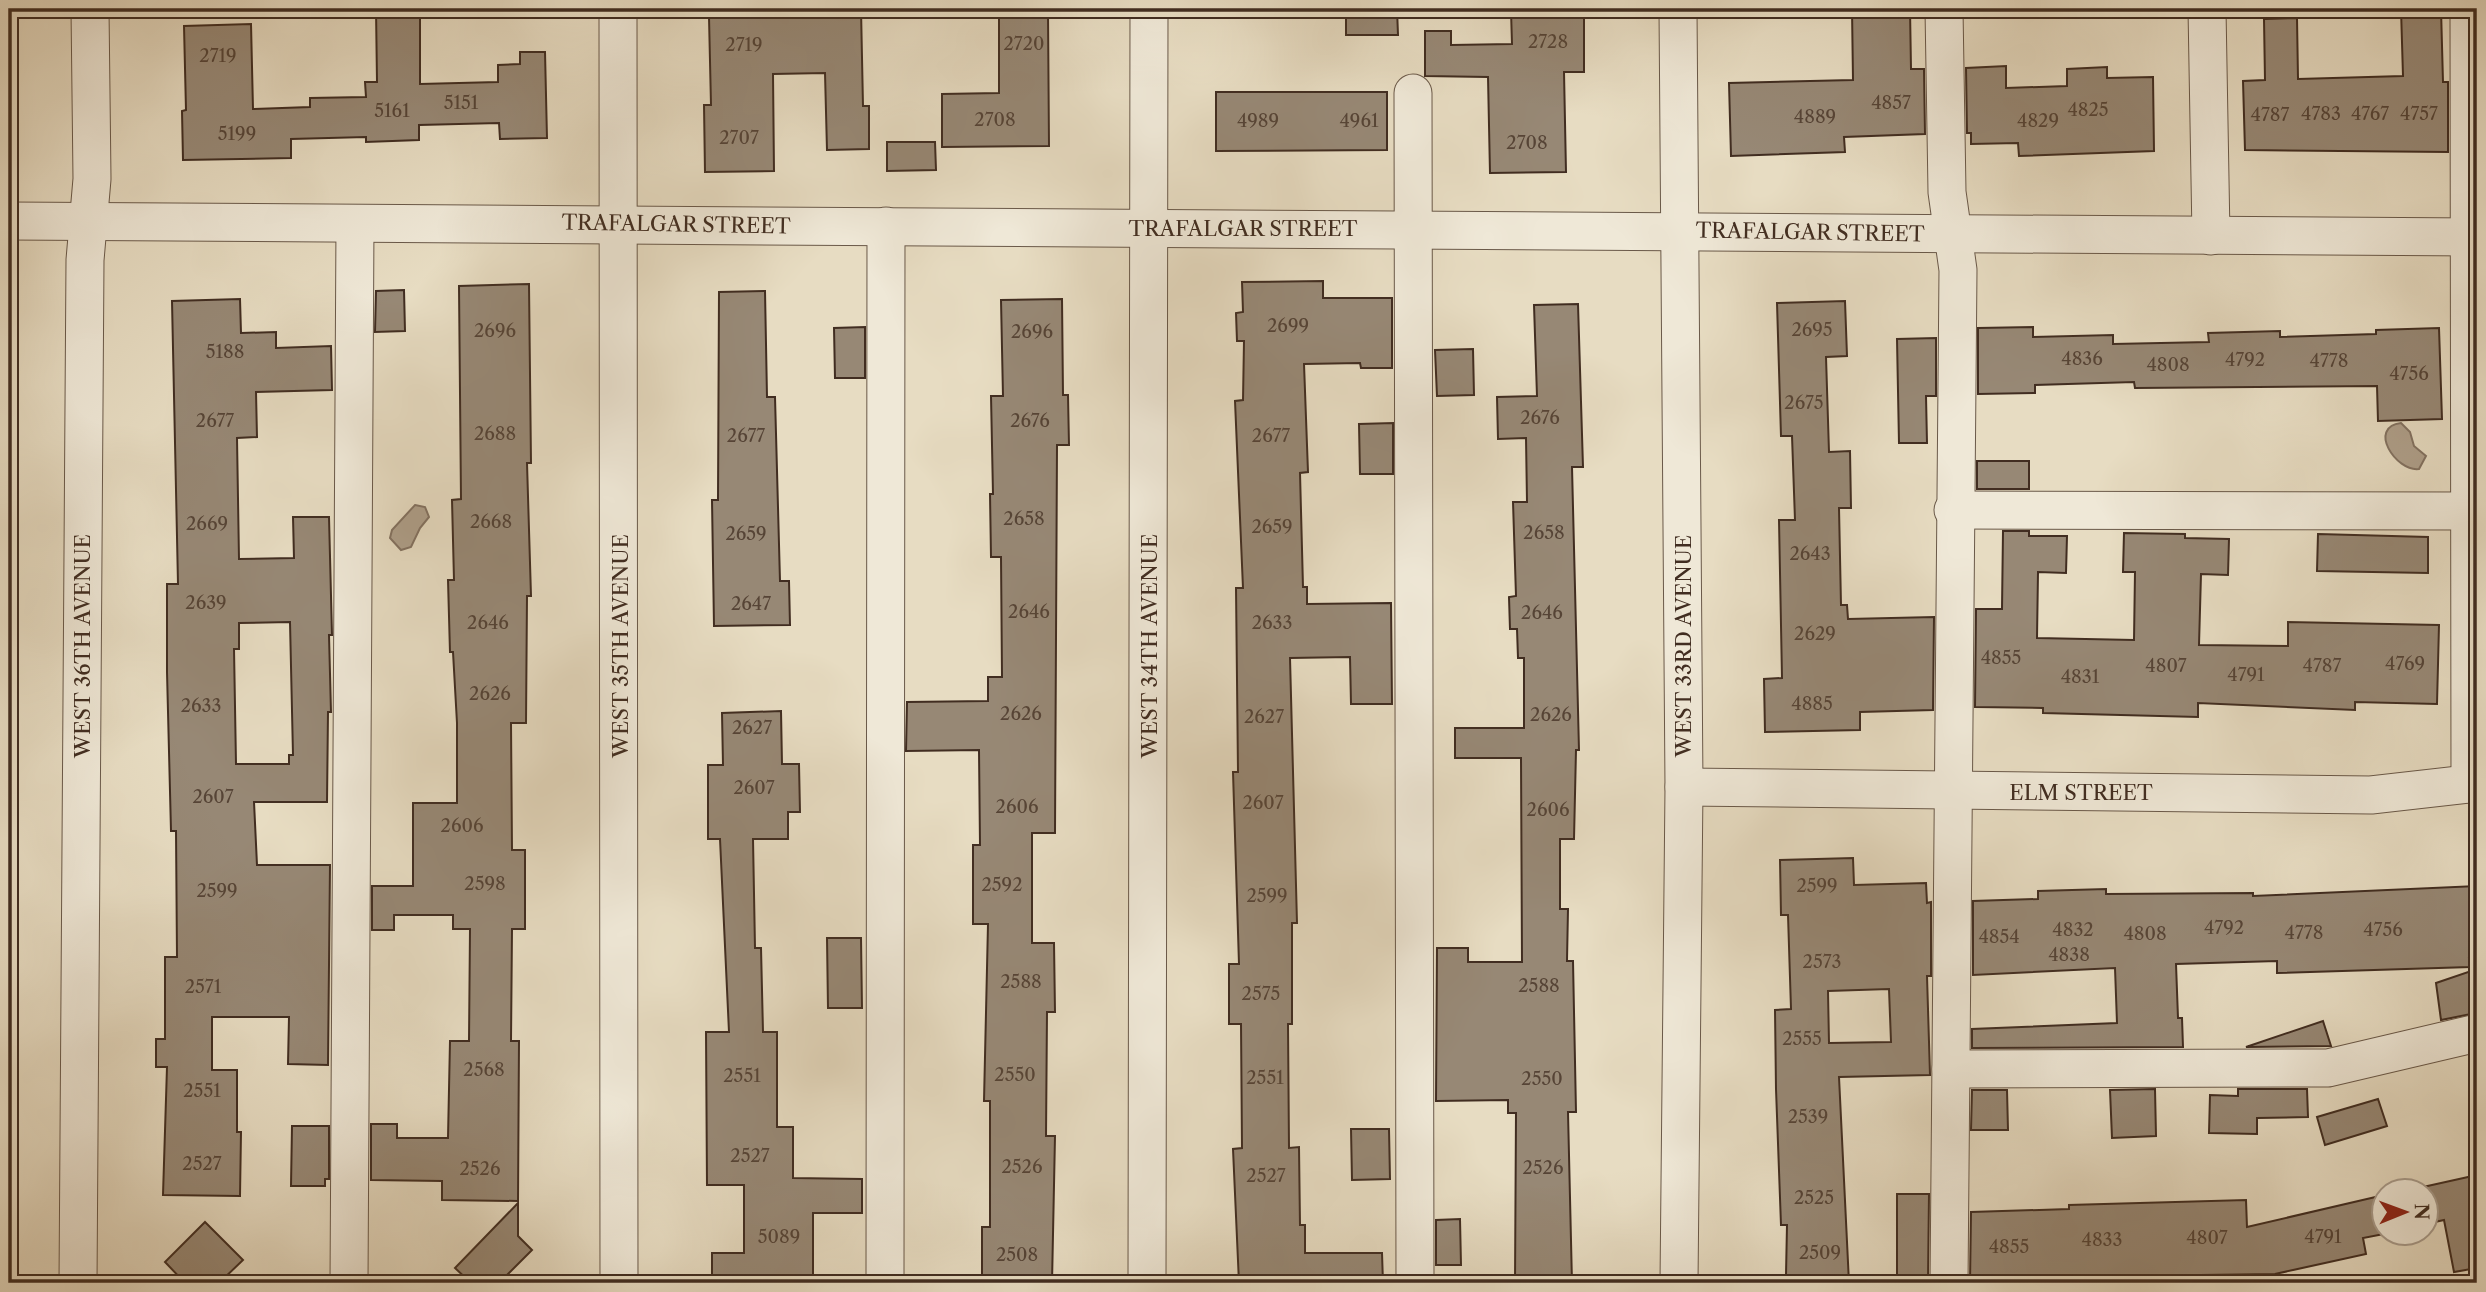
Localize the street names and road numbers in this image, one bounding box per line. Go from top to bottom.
street label: TRAFALGAR STREET [561,210,791,239]
street label: TRAFALGAR STREET [1128,216,1358,241]
street label: TRAFALGAR STREET [1695,218,1925,247]
street label: WEST 36TH AVENUE [70,534,95,759]
street label: WEST 35TH AVENUE [608,534,633,759]
street label: WEST 34TH AVENUE [1137,534,1162,759]
street label: WEST 33RD AVENUE [1671,535,1696,758]
street label: ELM STREET [2009,780,2153,805]

